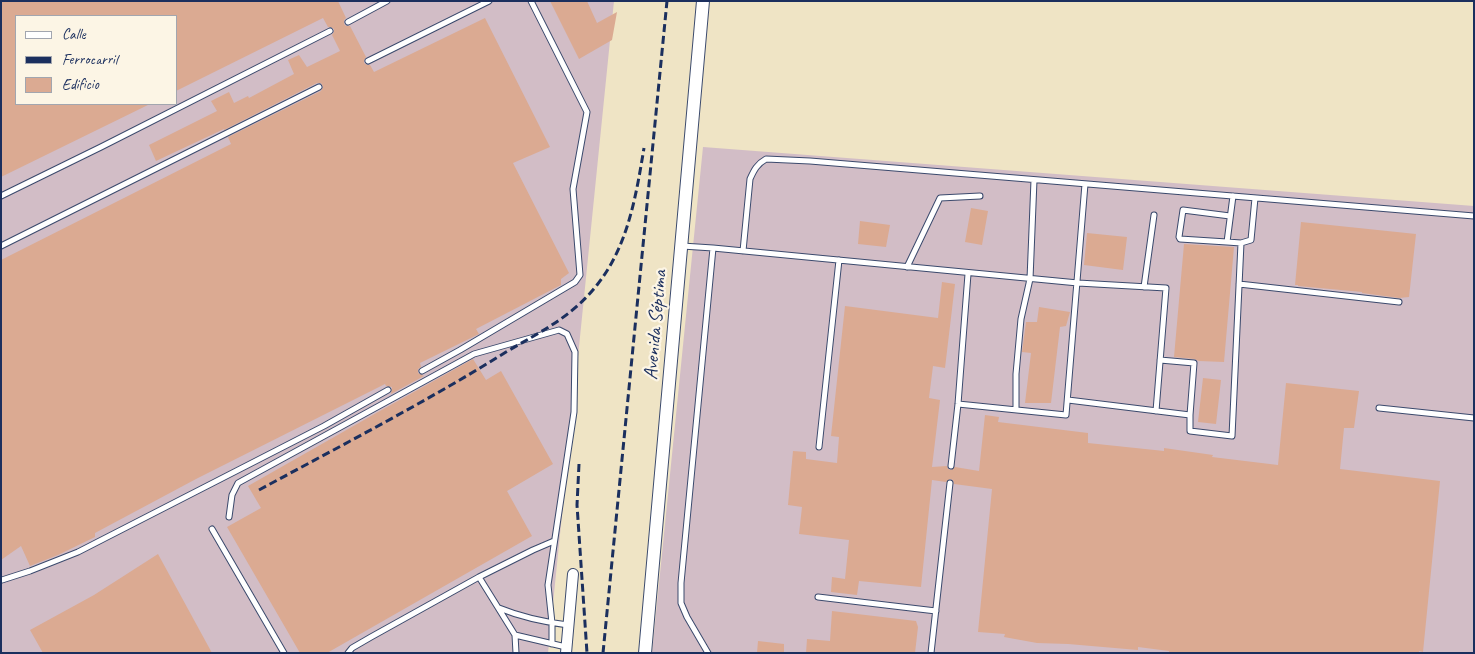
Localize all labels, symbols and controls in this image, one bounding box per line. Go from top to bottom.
legend [15,15,178,105]
text: Calle [62,25,86,44]
text: Ferrocarril [62,50,117,69]
text: Edificio [62,75,99,94]
street label: Avenida Séptima [639,269,673,381]

